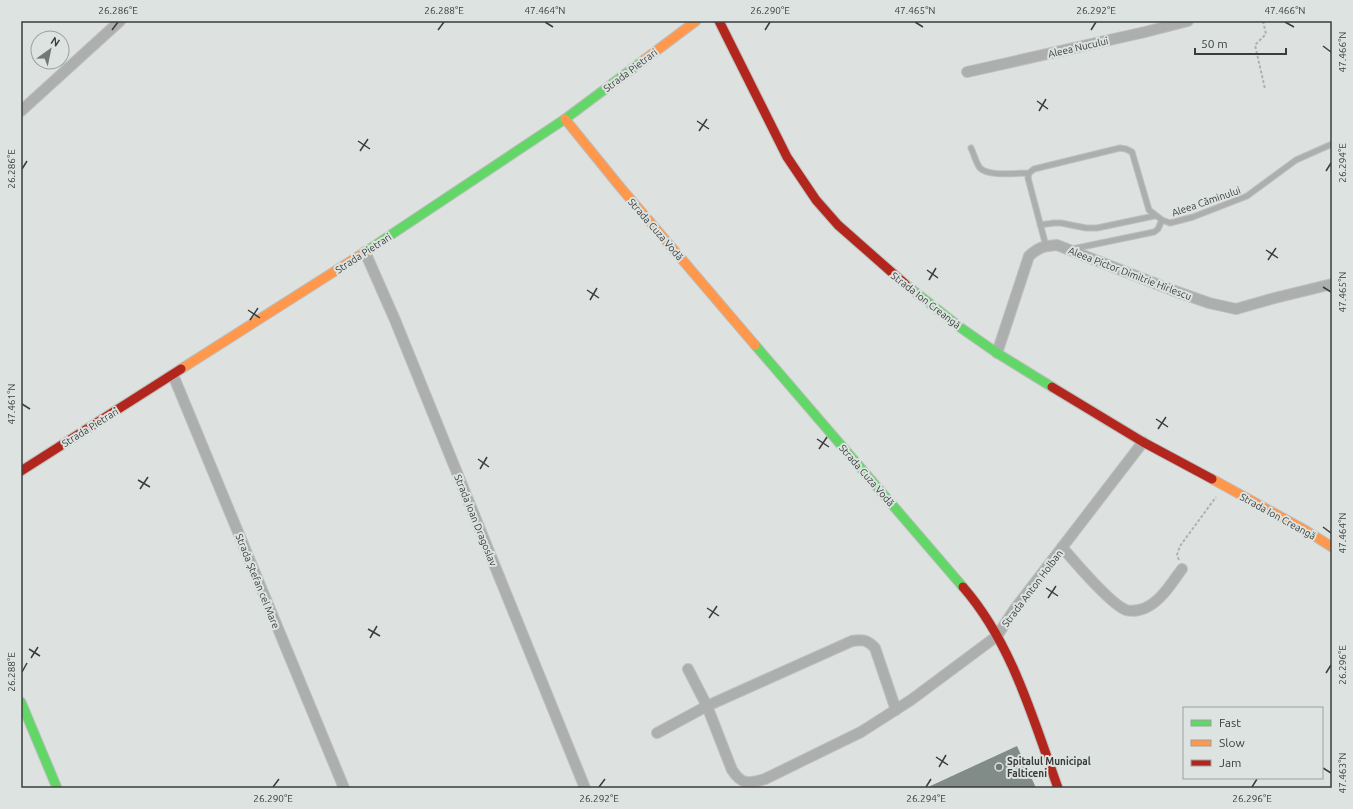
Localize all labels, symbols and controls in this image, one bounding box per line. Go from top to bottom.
text: 26.286°E [98,5,138,16]
text: 26.288°E [424,5,464,16]
text: 47.464°N [524,5,566,16]
text: 26.290°E [750,5,790,16]
text: 47.465°N [894,5,936,16]
text: 26.292°E [1076,5,1116,16]
text: 47.466°N [1264,5,1306,16]
north arrow [30,30,70,70]
scale bar [1195,30,1286,56]
text: 47.466°N [1337,31,1348,73]
text: N [49,34,62,49]
street label: Aleea Nucului [1047,35,1109,60]
text: 50 m [1201,37,1228,50]
street label: Strada Pietrari [601,47,659,94]
text: 26.294°E [1337,143,1348,183]
text: 26.286°E [6,149,17,189]
street label: Aleea Căminului [1170,185,1242,218]
street label: Strada Cuza Vodă [626,196,685,262]
street label: Strada Pietrari [333,231,393,276]
street label: Aleea Pictor Dimitrie Hîrlescu [1067,245,1193,302]
street label: Strada Ion Creangă [889,270,963,331]
text: 47.465°N [1337,271,1348,313]
text: 47.461°N [6,383,17,425]
street label: Strada Pietrari [60,406,120,449]
street label: Strada Cuza Vodă [837,442,896,508]
street label: Strada Ioan Dragoslav [452,473,499,568]
street label: Strada Ion Creangă [1238,491,1318,542]
text: 47.464°N [1337,512,1348,554]
street label: Strada Ștefan cel Mare [233,532,282,630]
street label: Strada Anton Holban [1000,548,1065,629]
text: 26.296°E [1337,645,1348,685]
text: 26.288°E [6,652,17,692]
legend [1183,707,1323,779]
text: Fast [1219,716,1241,729]
text: Slow [1219,736,1245,749]
text: 47.463°N [1337,752,1348,794]
place label: Spitalul Municipal Falticeni [1007,756,1091,779]
text: Jam [1219,756,1241,769]
marker: Spitalul Municipal Falticeni [994,762,1004,772]
text: 26.290°E [253,793,293,804]
text: 26.292°E [579,793,619,804]
text: 26.294°E [906,793,946,804]
text: 26.296°E [1232,793,1272,804]

